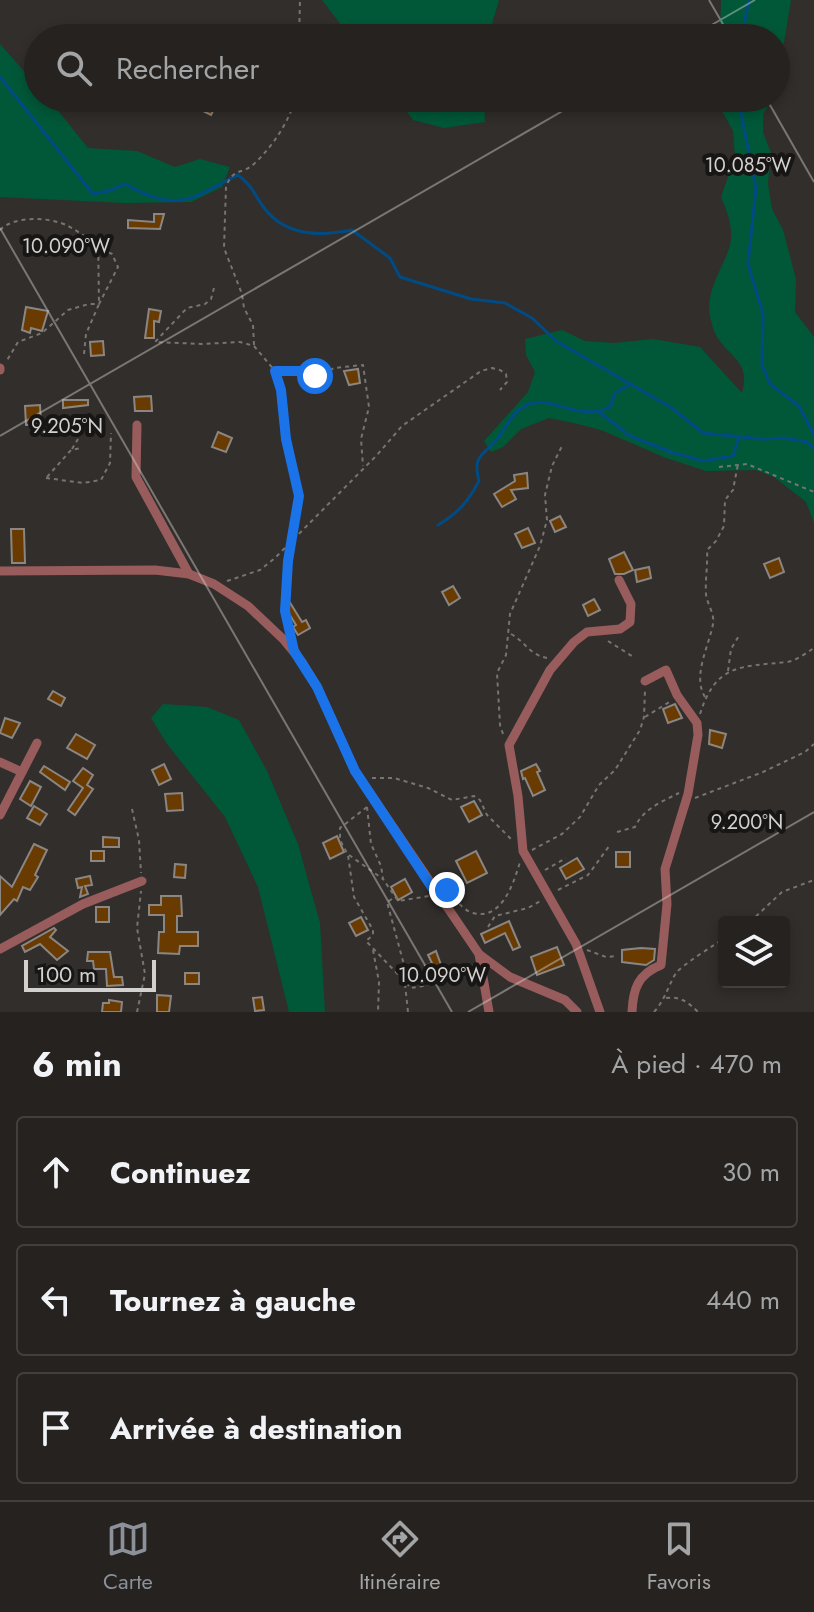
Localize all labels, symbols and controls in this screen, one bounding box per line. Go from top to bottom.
search box [24,24,790,112]
icon: search [52,46,96,90]
text: Rechercher [116,47,259,90]
text: 10.085°W [705,151,791,180]
text: 10.090°W [22,232,110,261]
route start [297,358,333,394]
text: 9.205°N [31,412,103,441]
text: 9.200°N [711,808,783,837]
route end [429,872,465,908]
map controls [718,916,790,988]
button: layers [718,916,790,988]
scale bar [24,956,156,992]
text: 100 m [36,958,96,990]
text: 10.090°W [398,961,486,990]
text: 6 min [32,1040,122,1089]
text: À pied · 470 m [611,1045,782,1083]
icon: ahead [34,1150,78,1194]
text: Continuez [110,1151,251,1194]
text: 30 m [722,1153,780,1191]
icon: left [34,1278,78,1322]
text: Tournez à gauche [110,1279,356,1322]
text: 440 m [706,1281,780,1319]
icon: arrive [34,1406,78,1450]
text: Arrivée à destination [110,1407,402,1450]
tab: Carte [103,1517,153,1597]
tab: Itinéraire [359,1517,441,1597]
tab: Favoris [647,1517,711,1597]

